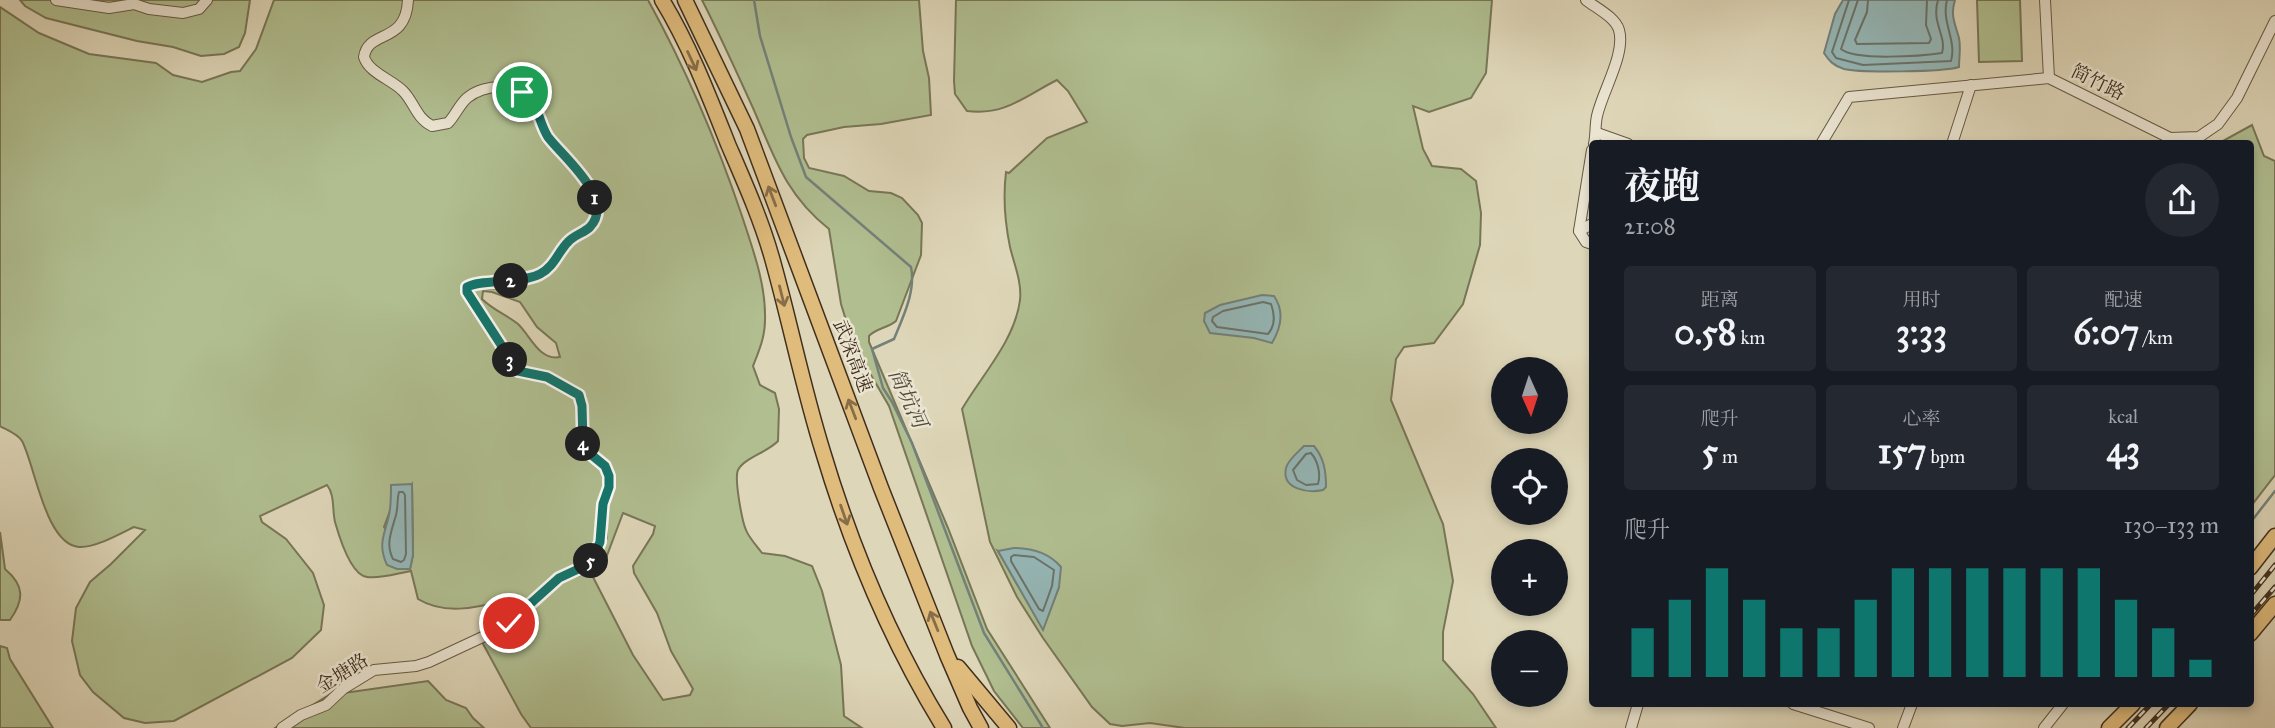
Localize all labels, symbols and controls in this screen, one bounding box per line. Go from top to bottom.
one-way arrow [686,50,699,71]
street label: 简竹路 [2067,59,2129,105]
pin [492,62,552,122]
icon: arrive [503,73,541,111]
text: 夜跑 [1624,163,1700,209]
button: share [2145,163,2219,237]
pin: 1 [578,180,612,216]
one-way arrow [764,185,777,207]
text: 1 [591,186,598,209]
text: 21:08 [1624,212,1676,240]
pin: 2 [494,264,528,298]
text: 2 [506,269,515,292]
one-way arrow [776,284,789,307]
text: 距离 [1701,288,1739,311]
text: 用时 [1902,288,1941,311]
text: 配速 [2104,288,2142,311]
text: 0.58 [1674,311,1736,354]
text: 3:33 [1896,311,1947,354]
text: 6:07 [2073,311,2139,354]
street label: 武深高速 [829,316,877,396]
text: km [1736,326,1765,349]
text: /km [2139,326,2173,349]
pin: 3 [492,342,528,378]
text: 3 [506,348,513,371]
north arrow [1491,357,1568,434]
map controls [1491,357,1568,707]
water label: 简坑河 [883,364,935,436]
one-way arrow [844,398,857,420]
text: kcal [2108,405,2138,428]
text: 爬升 [1701,407,1739,430]
text: 心率 [1902,407,1941,430]
pin: 4 [566,426,600,462]
text: 43 [2106,428,2140,471]
text: 5 [1702,430,1718,473]
text: 157 [1878,430,1926,473]
text: 4 [577,432,588,455]
text: m [1718,445,1738,468]
text: bpm [1926,445,1965,468]
button: locate [1491,448,1568,525]
one-way arrow [839,503,851,525]
text: 130–133 m [2124,511,2219,539]
text: 爬升 [1624,515,1670,543]
button: + [1491,539,1568,616]
pin: 5 [574,544,608,578]
text: 5 [586,549,595,572]
pin [479,593,539,653]
icon: check [490,604,528,642]
one-way arrow [927,610,940,632]
button: − [1491,630,1568,707]
street label: 金塘路 [312,648,372,698]

